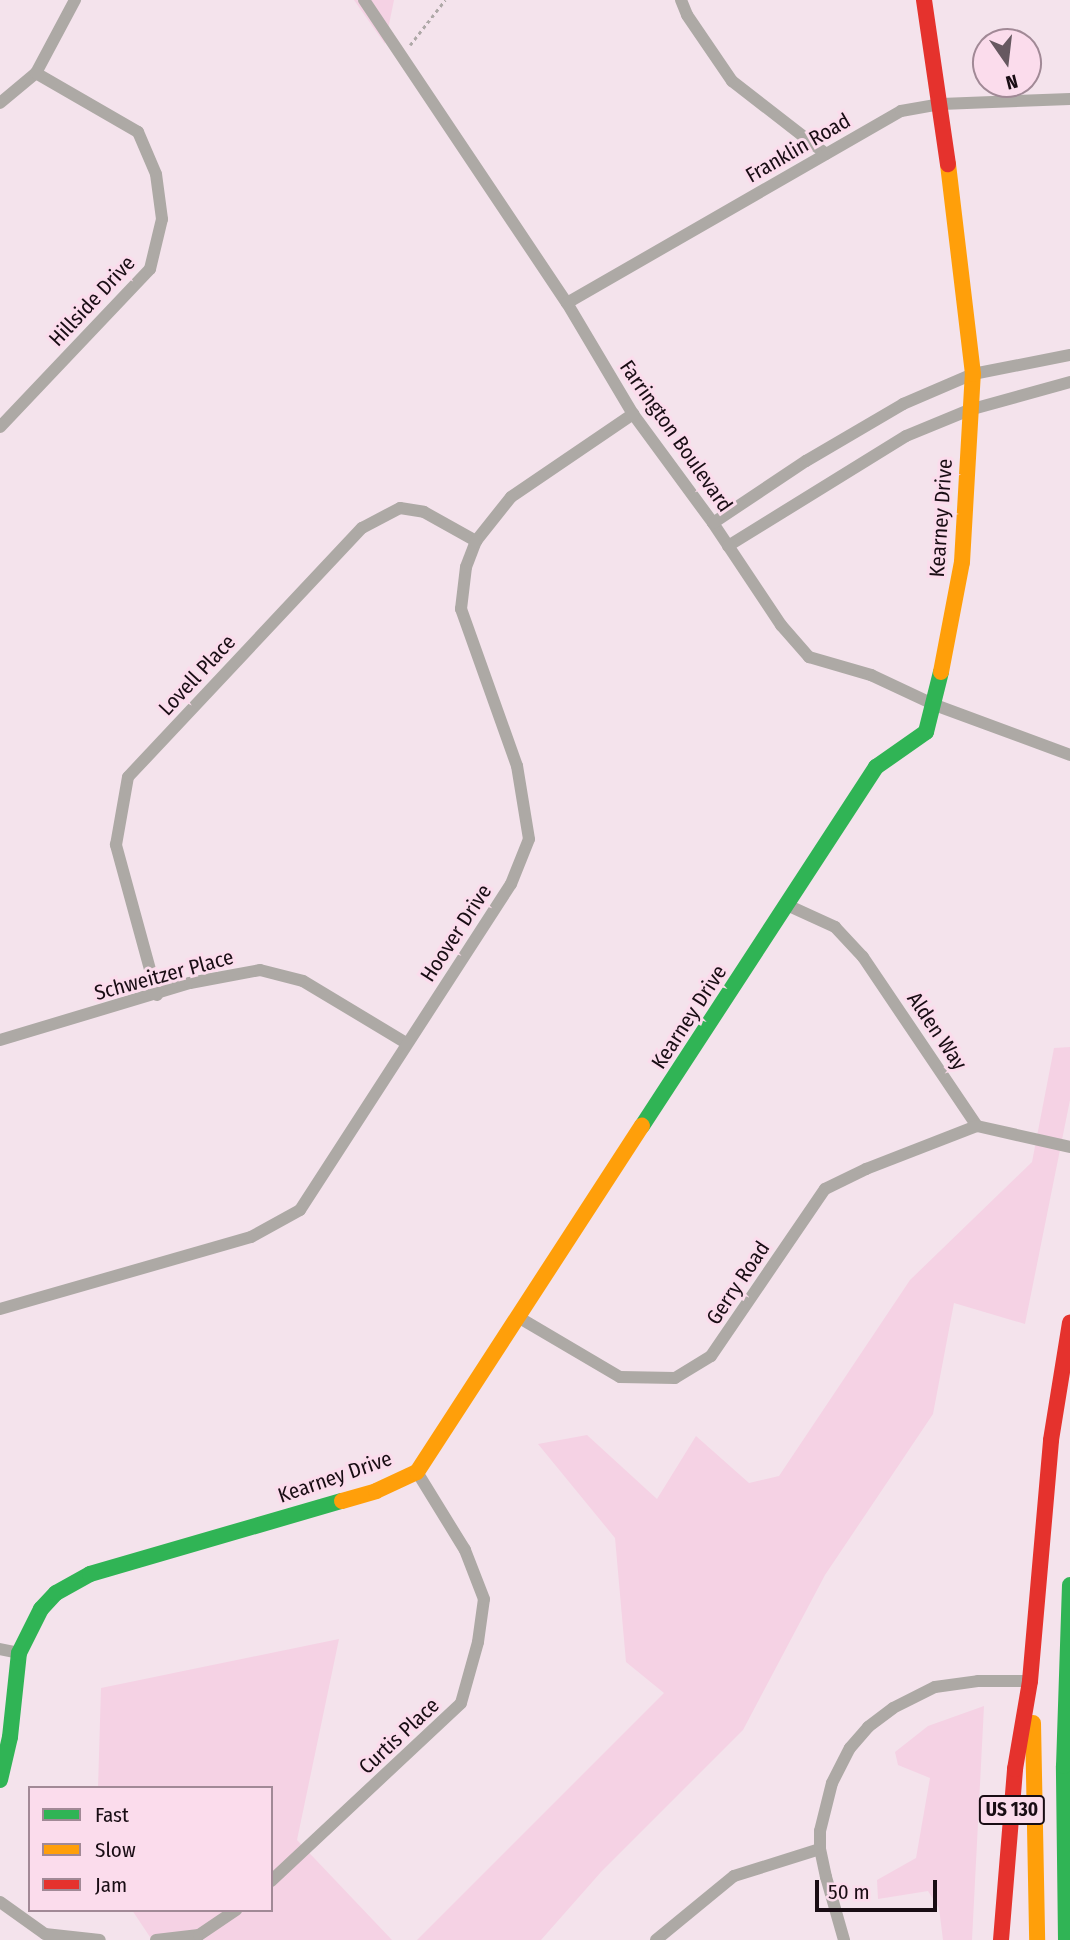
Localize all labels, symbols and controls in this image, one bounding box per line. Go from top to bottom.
north arrow [972,28,1042,98]
text: N [1003,69,1020,94]
street label: Franklin Road [741,108,855,188]
street label: Hillside Drive [44,251,140,351]
street label: Farrington Boulevard [614,355,738,517]
street label: Kearney Drive [924,458,958,578]
street label: Lovell Place [153,630,241,720]
street label: Hoover Drive [415,880,497,986]
street label: Schweitzer Place [92,944,236,1006]
street label: Kearney Drive [646,960,732,1074]
street label: Alden Way [902,987,972,1075]
street label: Gerry Road [701,1237,775,1329]
street label: Kearney Drive [275,1446,395,1508]
street label: Curtis Place [354,1693,444,1779]
legend [28,1786,273,1912]
road number: US 130 [979,1794,1045,1826]
text: Fast [95,1802,129,1828]
text: Slow [95,1837,136,1863]
scale bar [818,1867,940,1911]
text: Jam [95,1872,127,1898]
text: 50 m [828,1879,870,1905]

